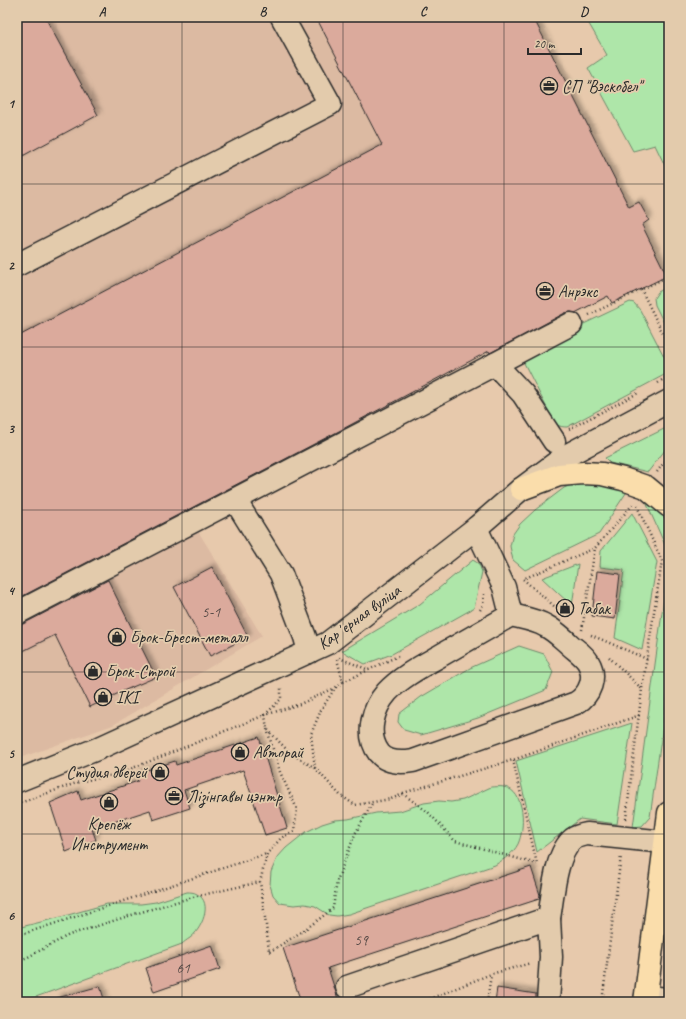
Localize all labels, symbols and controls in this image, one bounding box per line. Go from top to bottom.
text: A [99,4,107,20]
text: B [260,4,268,20]
text: C [420,4,428,20]
text: D [580,4,589,20]
scale bar [528,30,581,56]
text: 20 m [534,36,556,52]
office icon: СП "Вэскобел" [539,76,559,96]
place label: СП "Вэскобел" [562,76,645,97]
text: 1 [8,96,16,112]
text: 2 [8,258,15,274]
office icon: Анрэкс [535,281,555,301]
place label: Анрэкс [558,281,598,302]
text: 3 [8,421,15,437]
street label: Карʼерная вуліца [313,579,406,654]
text: 4 [8,583,16,599]
shop icon: Табак [555,598,575,618]
place label: Табак [578,598,612,619]
house number: 5-1 [202,603,221,622]
shop icon: Брок-Брест-металл [107,627,127,647]
place label: Брок-Брест-металл [130,627,249,648]
shop icon: Брок-Строй [83,661,103,681]
place label: Брок-Строй [106,661,176,682]
shop icon: IKI [93,687,113,707]
place label: IKI [116,687,142,708]
shop icon: Авторай [230,742,250,762]
place label: Авторай [253,742,304,763]
text: 5 [8,746,15,762]
place label: Студия дверей [66,762,148,783]
shop icon: Студия дверей [150,762,170,782]
office icon: Лізінгавы цэнтр [164,786,184,806]
place label: Лізінгавы цэнтр [187,786,283,808]
shop icon: Крепёж Инструмент [99,792,119,812]
place label: Крепёж Инструмент [71,814,148,855]
text: 6 [8,908,15,924]
house number: 59 [354,931,369,950]
house number: 61 [176,959,191,978]

